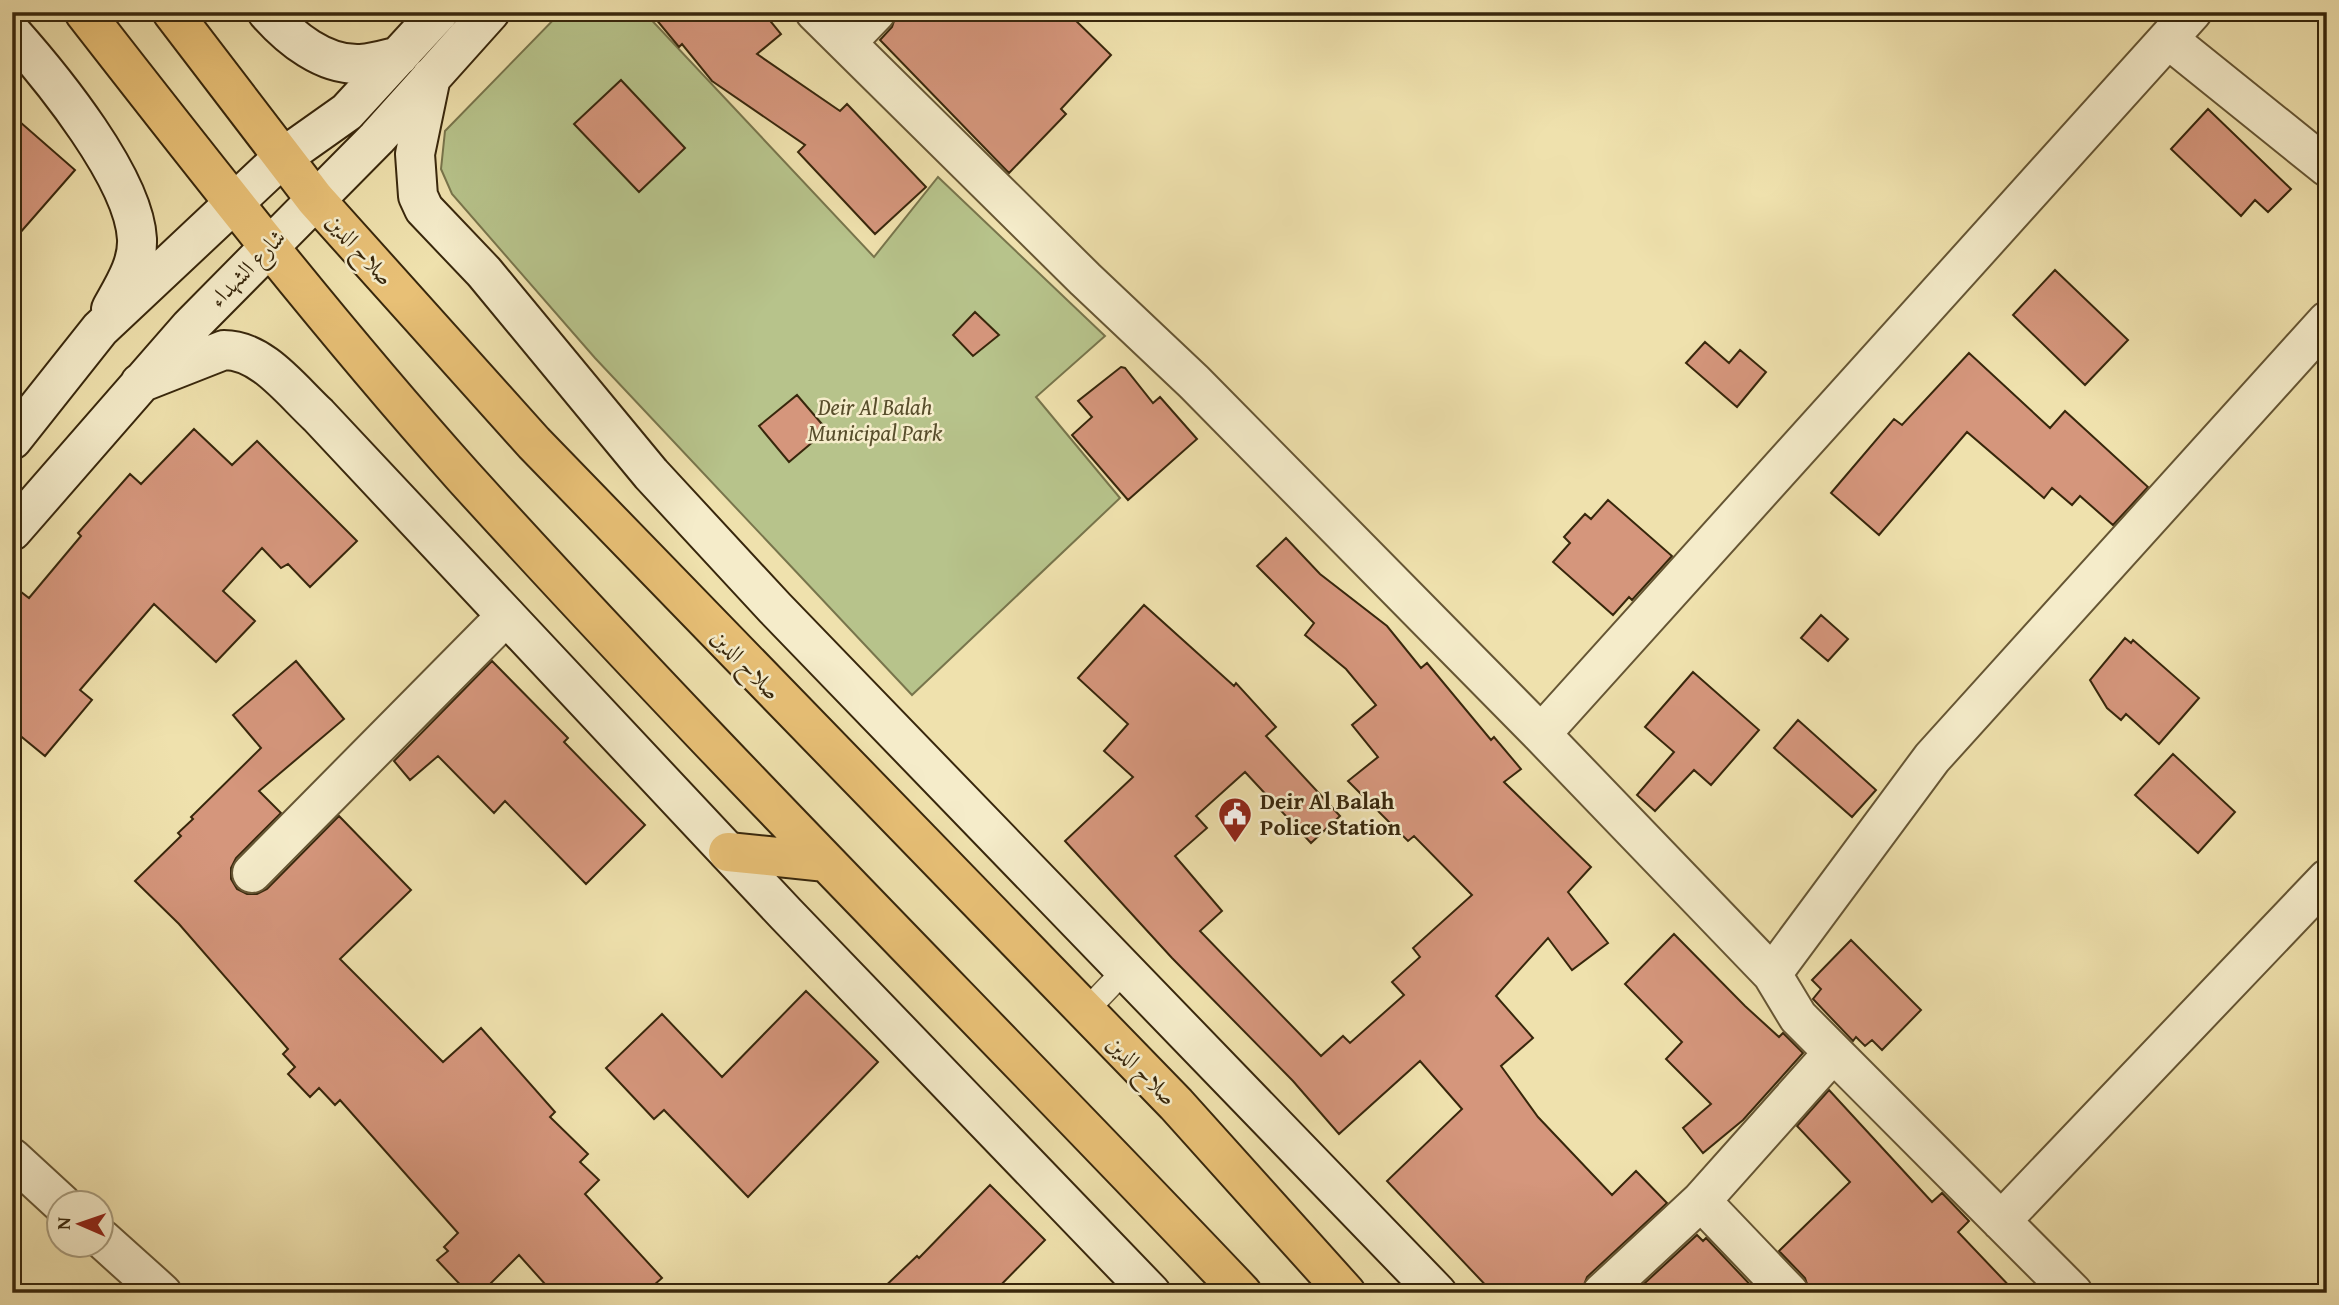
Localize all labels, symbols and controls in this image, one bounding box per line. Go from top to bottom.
street label: صلاح الدين [315,205,402,296]
street label: شارع الشهداء [201,221,295,317]
park label: Deir Al Balah Municipal Park [808,390,943,449]
street label: صلاح الدين [700,621,789,710]
place label: Deir Al Balah Police Station [1260,784,1401,843]
public building icon: Deir Al Balah Police Station [1216,795,1254,844]
street label: صلاح الدين [1096,1027,1185,1116]
north arrow [46,1190,116,1260]
text: N [49,1216,77,1230]

